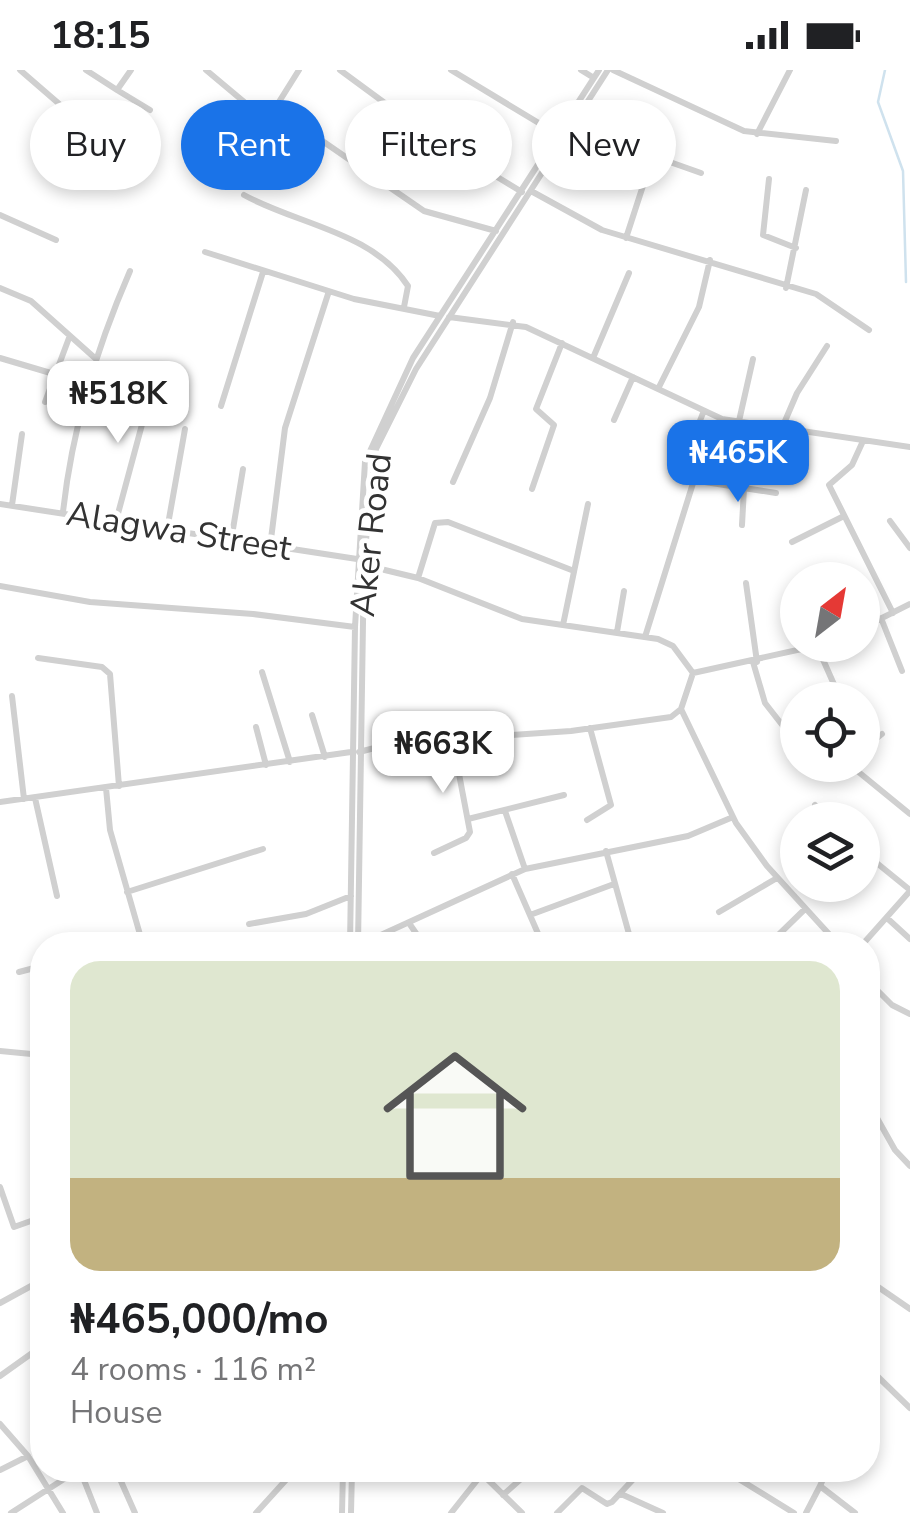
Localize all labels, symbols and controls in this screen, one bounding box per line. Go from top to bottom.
text: 18:15 [50,10,151,61]
chip: Buy [30,100,161,190]
chip: Rent [181,100,325,190]
chip: Filters [345,100,512,190]
chip: New [532,100,676,190]
pin: ₦518K [48,361,188,446]
text: ₦518K [69,372,167,415]
pin: ₦465K [668,420,808,505]
text: ₦465K [689,431,787,474]
street label: Aker Road [339,451,403,619]
street label: Alagwa Street [63,490,296,572]
north arrow [780,562,880,662]
map controls [780,562,880,902]
button: locate [780,682,880,782]
pin: ₦663K [373,711,513,796]
text: ₦663K [394,722,492,765]
button: layers [780,802,880,902]
icon: home [365,1026,545,1206]
text: ₦465,000/mo [70,1291,328,1348]
text: 4 rooms · 116 m² [70,1348,316,1391]
text: House [70,1391,163,1434]

